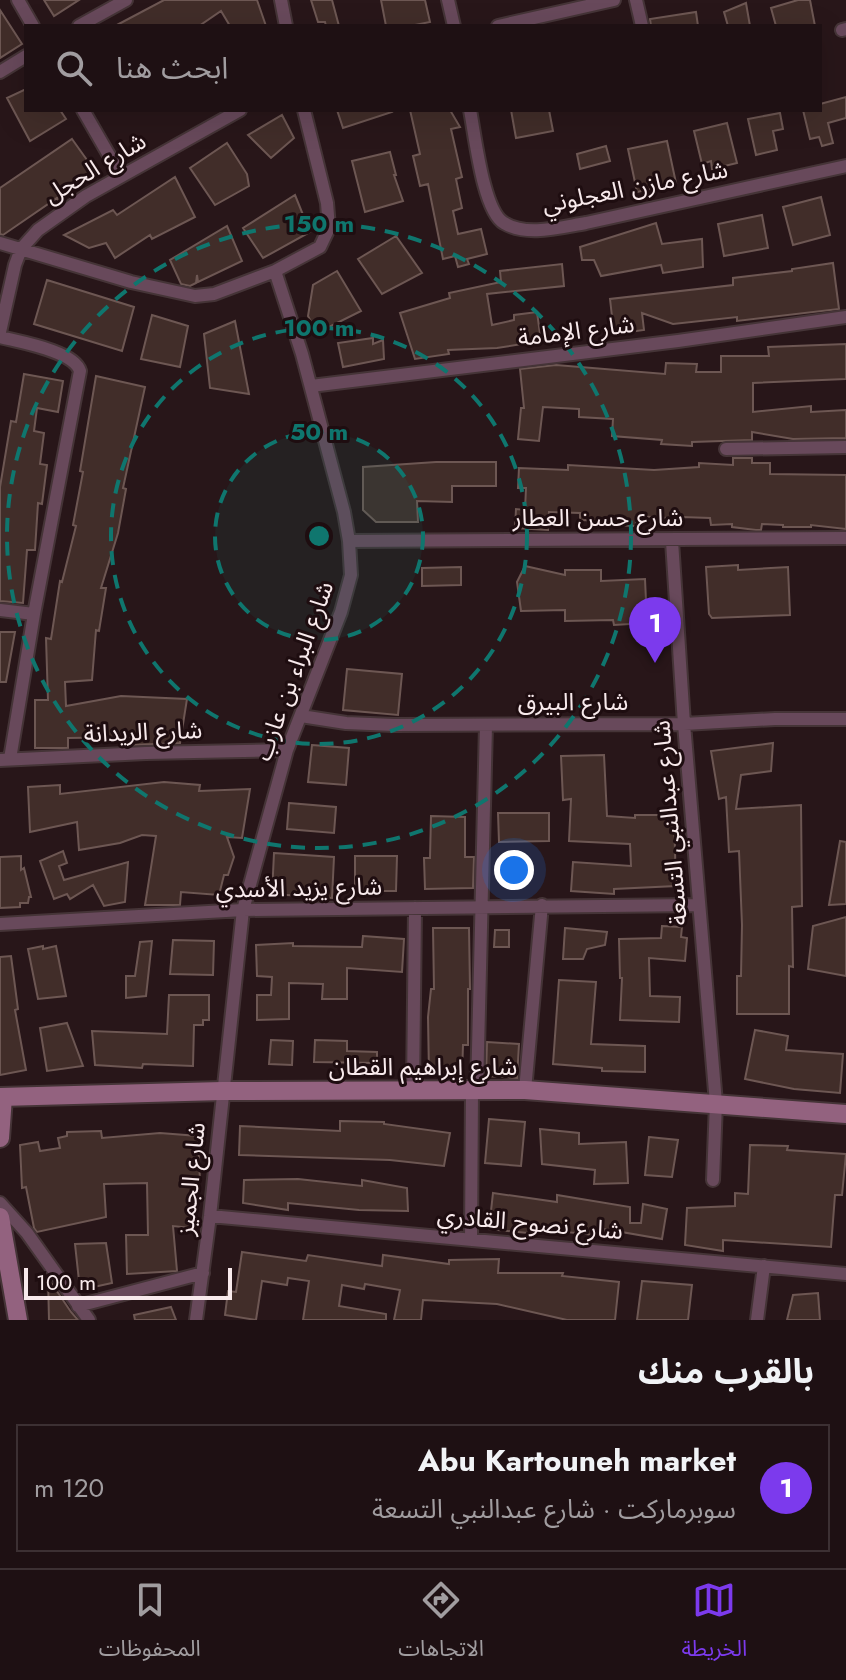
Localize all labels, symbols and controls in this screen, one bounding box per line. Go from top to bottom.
search box [24,24,822,112]
icon: search [52,46,96,90]
text: ابحث هنا [116,46,228,89]
street label: شارع الحجل [37,123,153,212]
street label: شارع مازن العجلوني [539,151,731,223]
text: 150 m [284,206,354,241]
street label: شارع الإمامة [515,306,636,355]
text: 100 m [284,310,354,345]
text: 50 m [290,414,348,449]
street label: شارع حسن العطار [512,500,683,535]
centre of rings [305,522,333,550]
street label: شارع البراء بن عازب [245,576,342,765]
pin: 1 [629,597,681,663]
street label: شارع البيرق [518,684,628,719]
street label: شارع الريدانة [83,712,203,751]
street label: شارع عبدالنبي التسعة [643,719,697,927]
your location [494,850,534,890]
street label: شارع يزيد الأسدي [215,869,383,908]
street label: شارع إبراهيم القطان [329,1049,517,1084]
street label: شارع الجميز [167,1121,214,1238]
street label: شارع نصوح القادري [436,1197,624,1250]
scale bar [24,1264,232,1300]
text: 100 m [36,1266,96,1298]
text: بالقرب منك [638,1347,814,1396]
text: Abu Kartouneh market [418,1439,736,1482]
text: 120 m [34,1469,104,1507]
text: 1 [779,1469,793,1507]
text: سوبرماركت · شارع عبدالنبي التسعة [372,1490,736,1528]
tab: المحفوظات [99,1578,201,1672]
tab: الاتجاهات [398,1578,484,1672]
tab: الخريطة [681,1578,747,1672]

